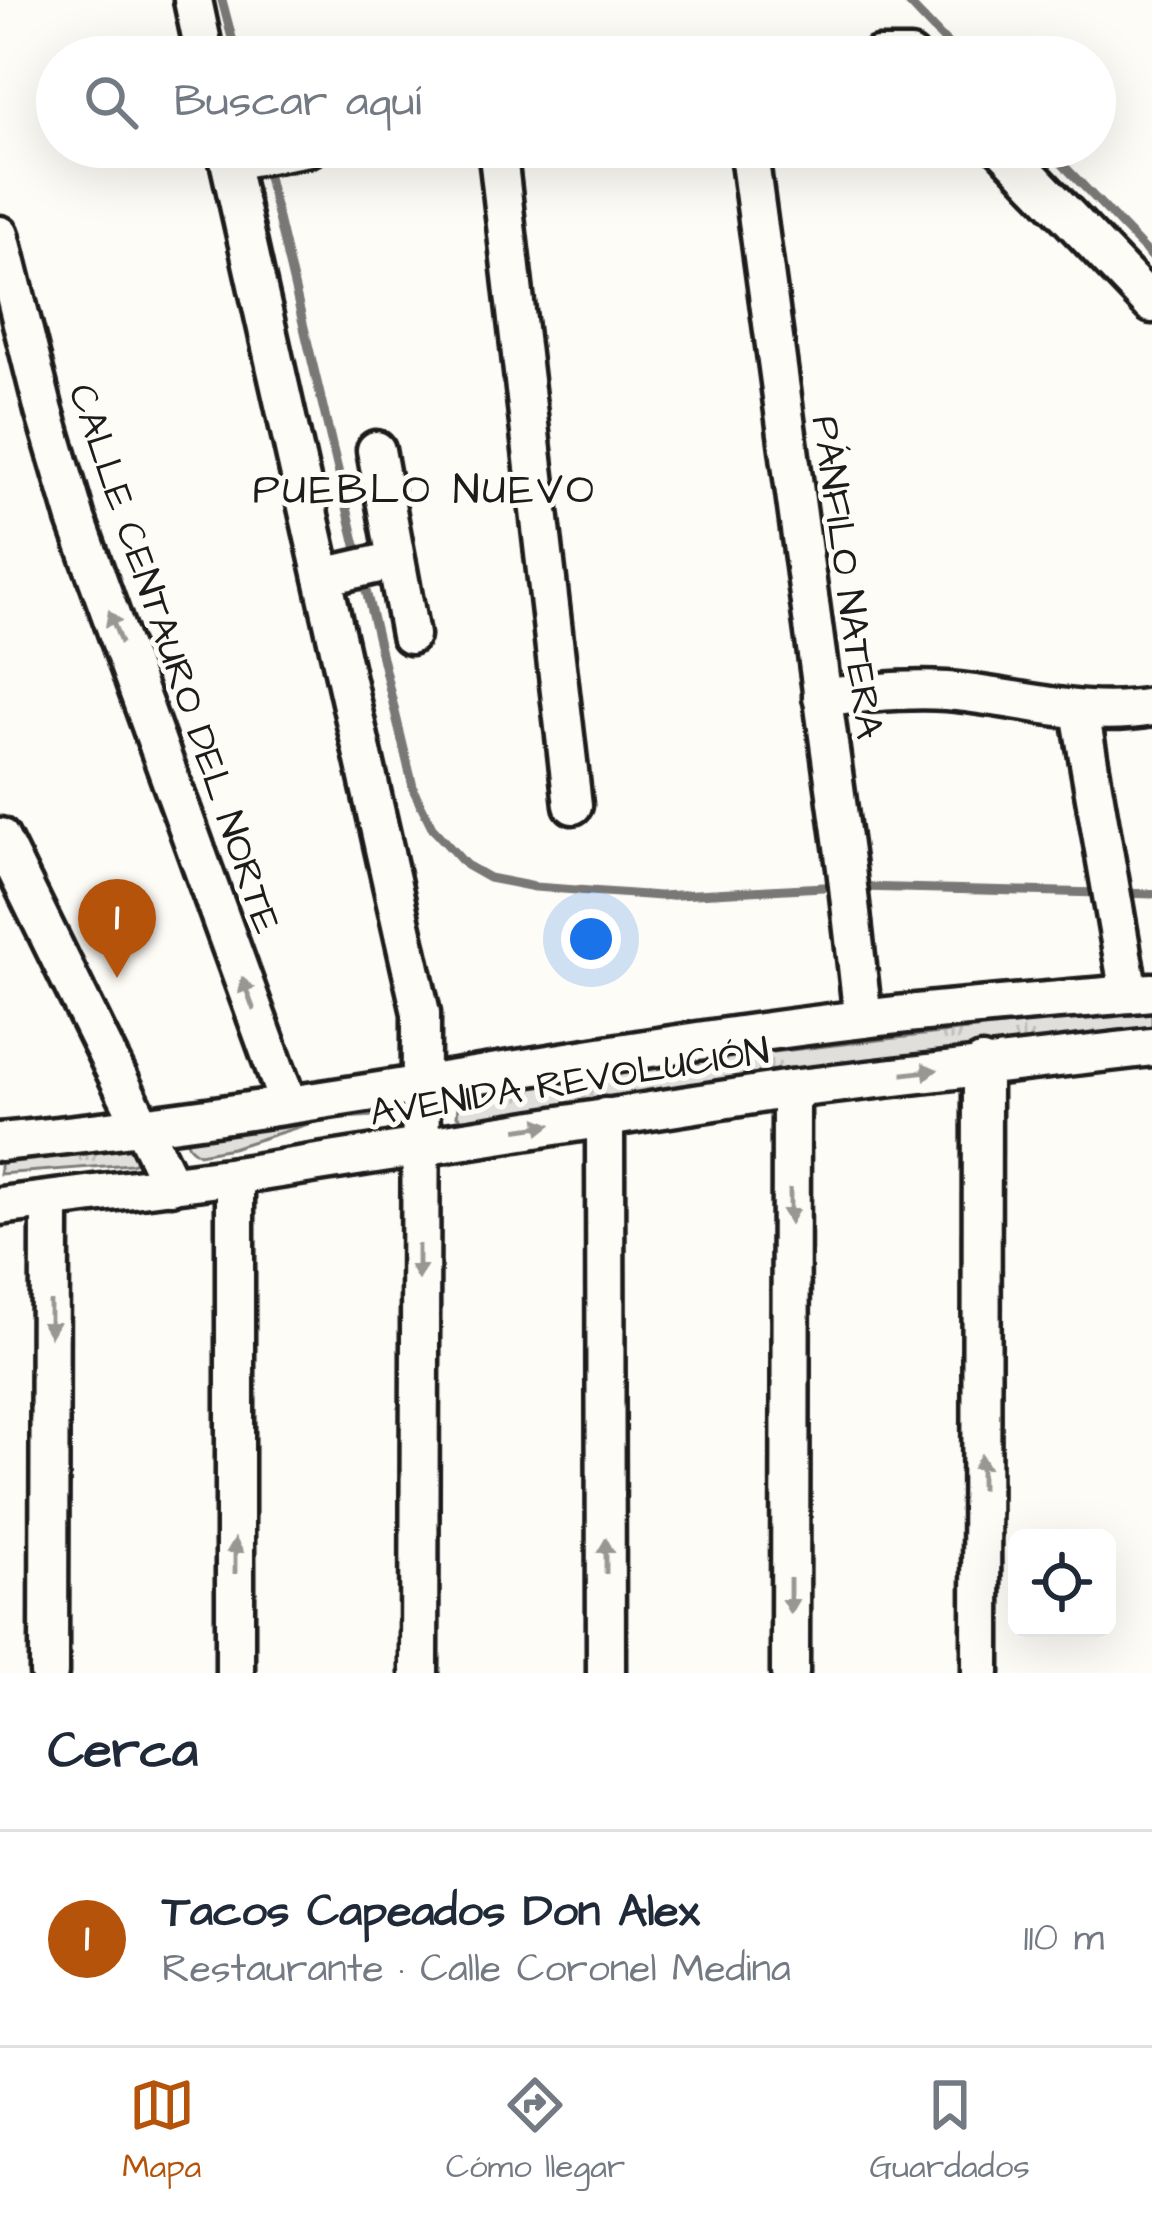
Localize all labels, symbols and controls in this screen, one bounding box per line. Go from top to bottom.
search box [36,36,1116,168]
icon: search [78,69,144,135]
text: Buscar aquí [174,71,421,133]
street label: CALLE CENTAURO DEL NORTE [54,377,293,941]
street label: PÁNFILO NATERA [797,412,895,742]
district label: PUEBLO NUEVO [253,462,597,520]
one-way arrow [105,609,124,645]
pin: 1 [78,879,156,978]
your location [561,909,621,969]
one-way arrow [238,976,256,1012]
street label: AVENIDA REVOLUCIÓN [366,1025,773,1141]
one-way arrow [902,1062,940,1081]
one-way arrow [516,1117,553,1136]
one-way arrow [780,1188,800,1226]
one-way arrow [408,1244,428,1282]
one-way arrow [40,1301,60,1339]
one-way arrow [972,1452,991,1490]
map controls [1008,1529,1116,1637]
button: locate [1008,1529,1116,1637]
one-way arrow [225,1536,245,1574]
one-way arrow [596,1536,616,1574]
one-way arrow [780,1578,800,1616]
text: Cerca [48,1716,198,1787]
text: Tacos Capeados Don Alex [162,1881,700,1943]
text: 1 [85,1912,90,1966]
text: 110 m [1023,1912,1104,1966]
text: Restaurante · Calle Coronel Medina [162,1943,791,1997]
tab: Mapa [122,2072,201,2190]
tab: Cómo llegar [446,2072,625,2190]
tab: Guardados [870,2072,1030,2190]

